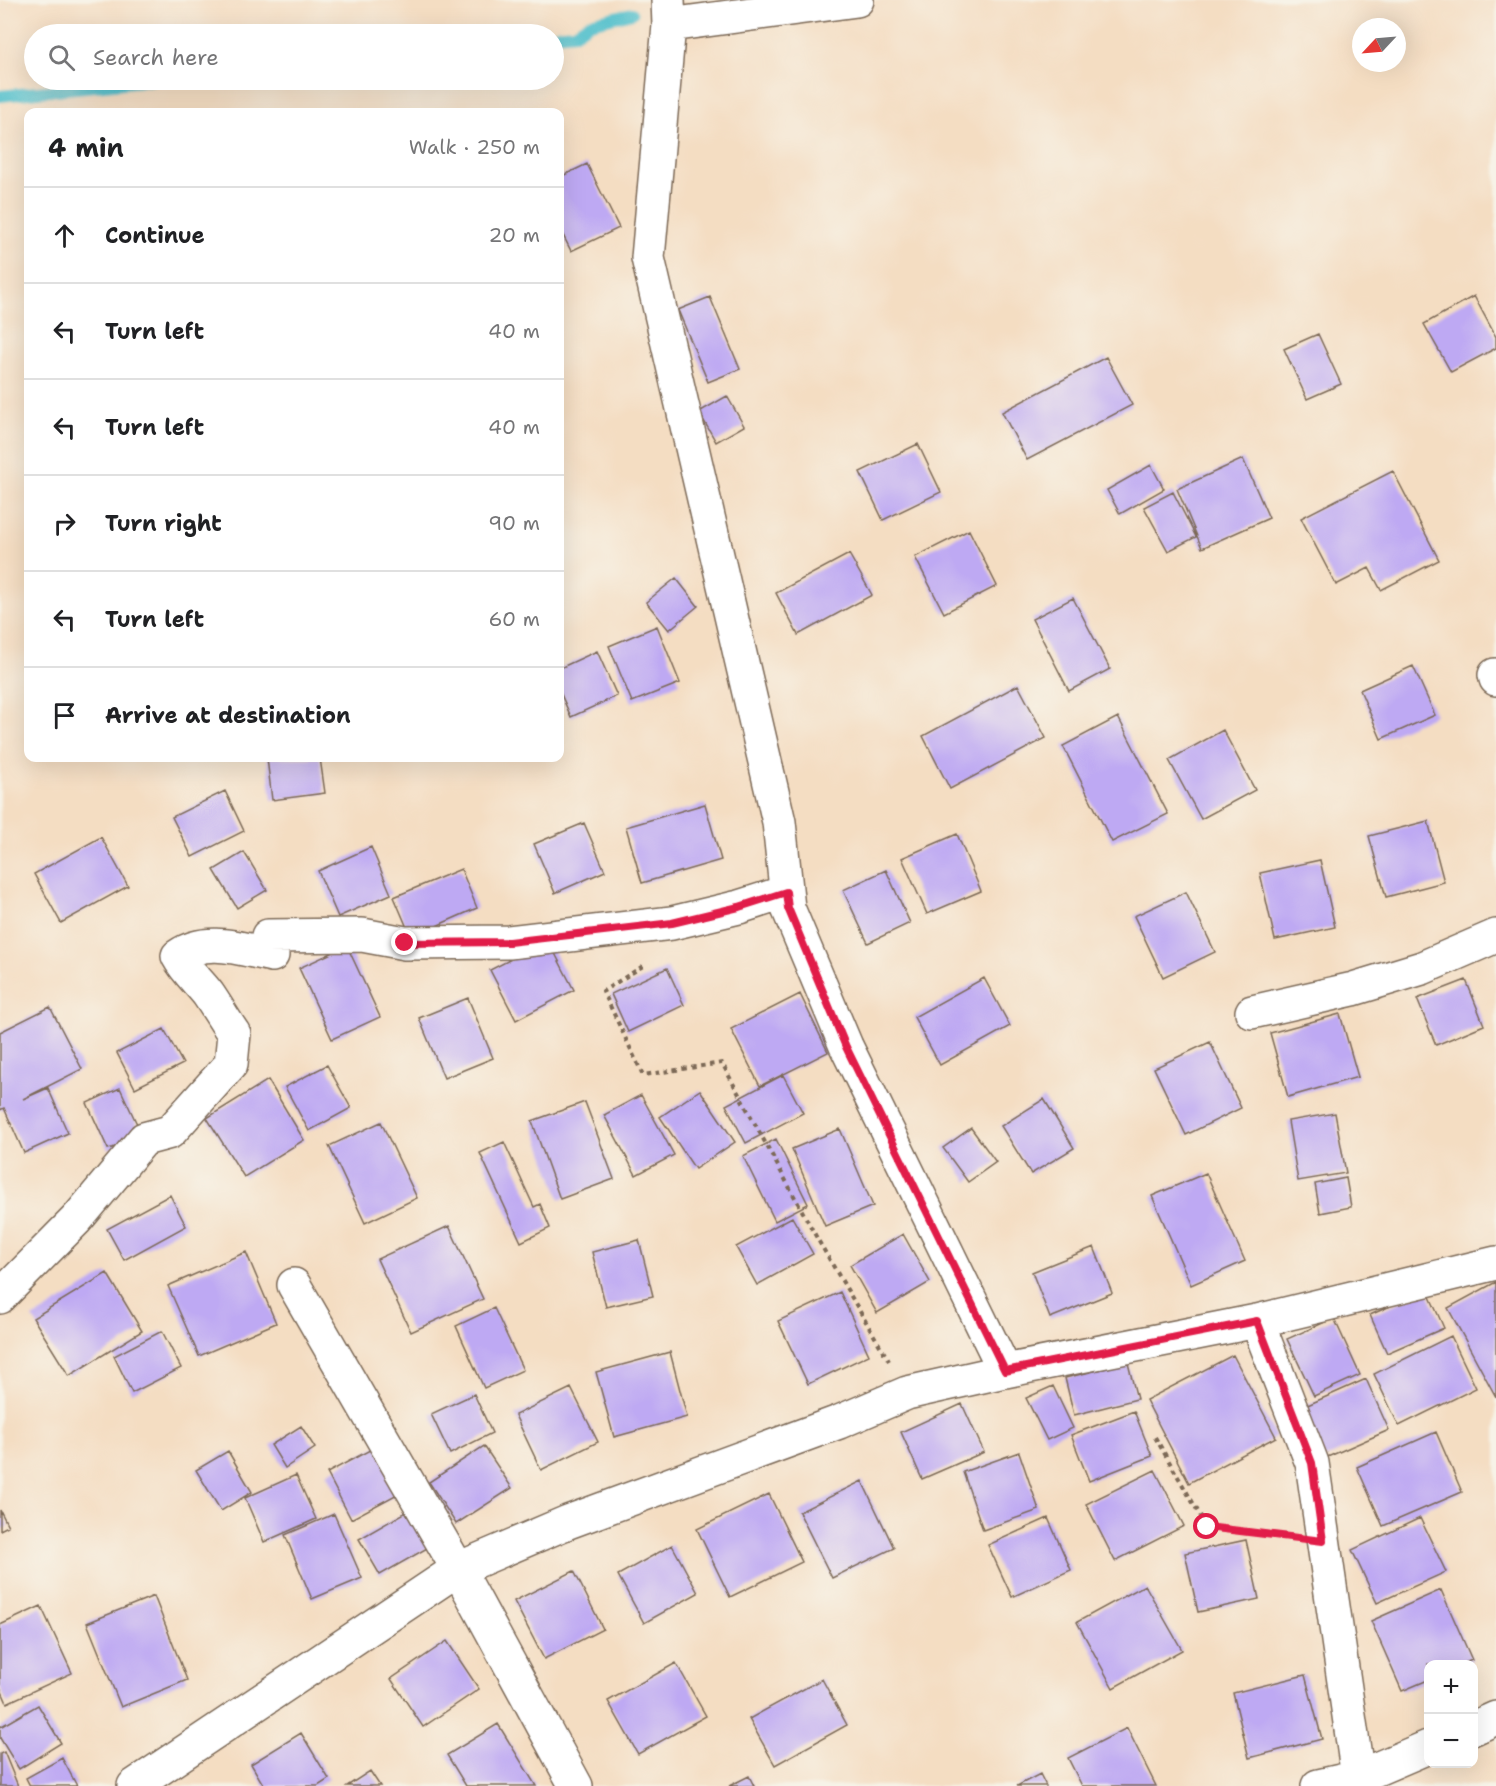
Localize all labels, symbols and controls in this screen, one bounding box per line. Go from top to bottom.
north arrow [1352,18,1406,72]
search box [24,24,564,90]
icon: search [45,41,78,74]
text: Search here [93,43,219,72]
text: 4 min [48,130,124,165]
text: Walk · 250 m [409,134,540,160]
icon: ahead [48,219,81,252]
text: Continue [105,221,205,250]
text: 20 m [489,222,540,248]
icon: left [48,315,81,348]
text: Turn left [105,317,204,346]
text: 40 m [488,318,540,344]
icon: left [48,411,81,444]
text: Turn left [105,413,204,442]
text: 40 m [488,414,540,440]
icon: right [48,507,81,540]
text: Turn right [105,509,222,538]
text: 90 m [488,510,540,536]
icon: left [48,603,81,636]
text: Turn left [105,605,204,634]
text: 60 m [488,606,540,632]
icon: arrive [48,699,81,732]
text: Arrive at destination [105,701,351,730]
route end [391,929,417,955]
route start [1193,1513,1219,1539]
map controls [1424,1660,1478,1768]
button: + [1424,1660,1478,1714]
button: − [1424,1714,1478,1768]

